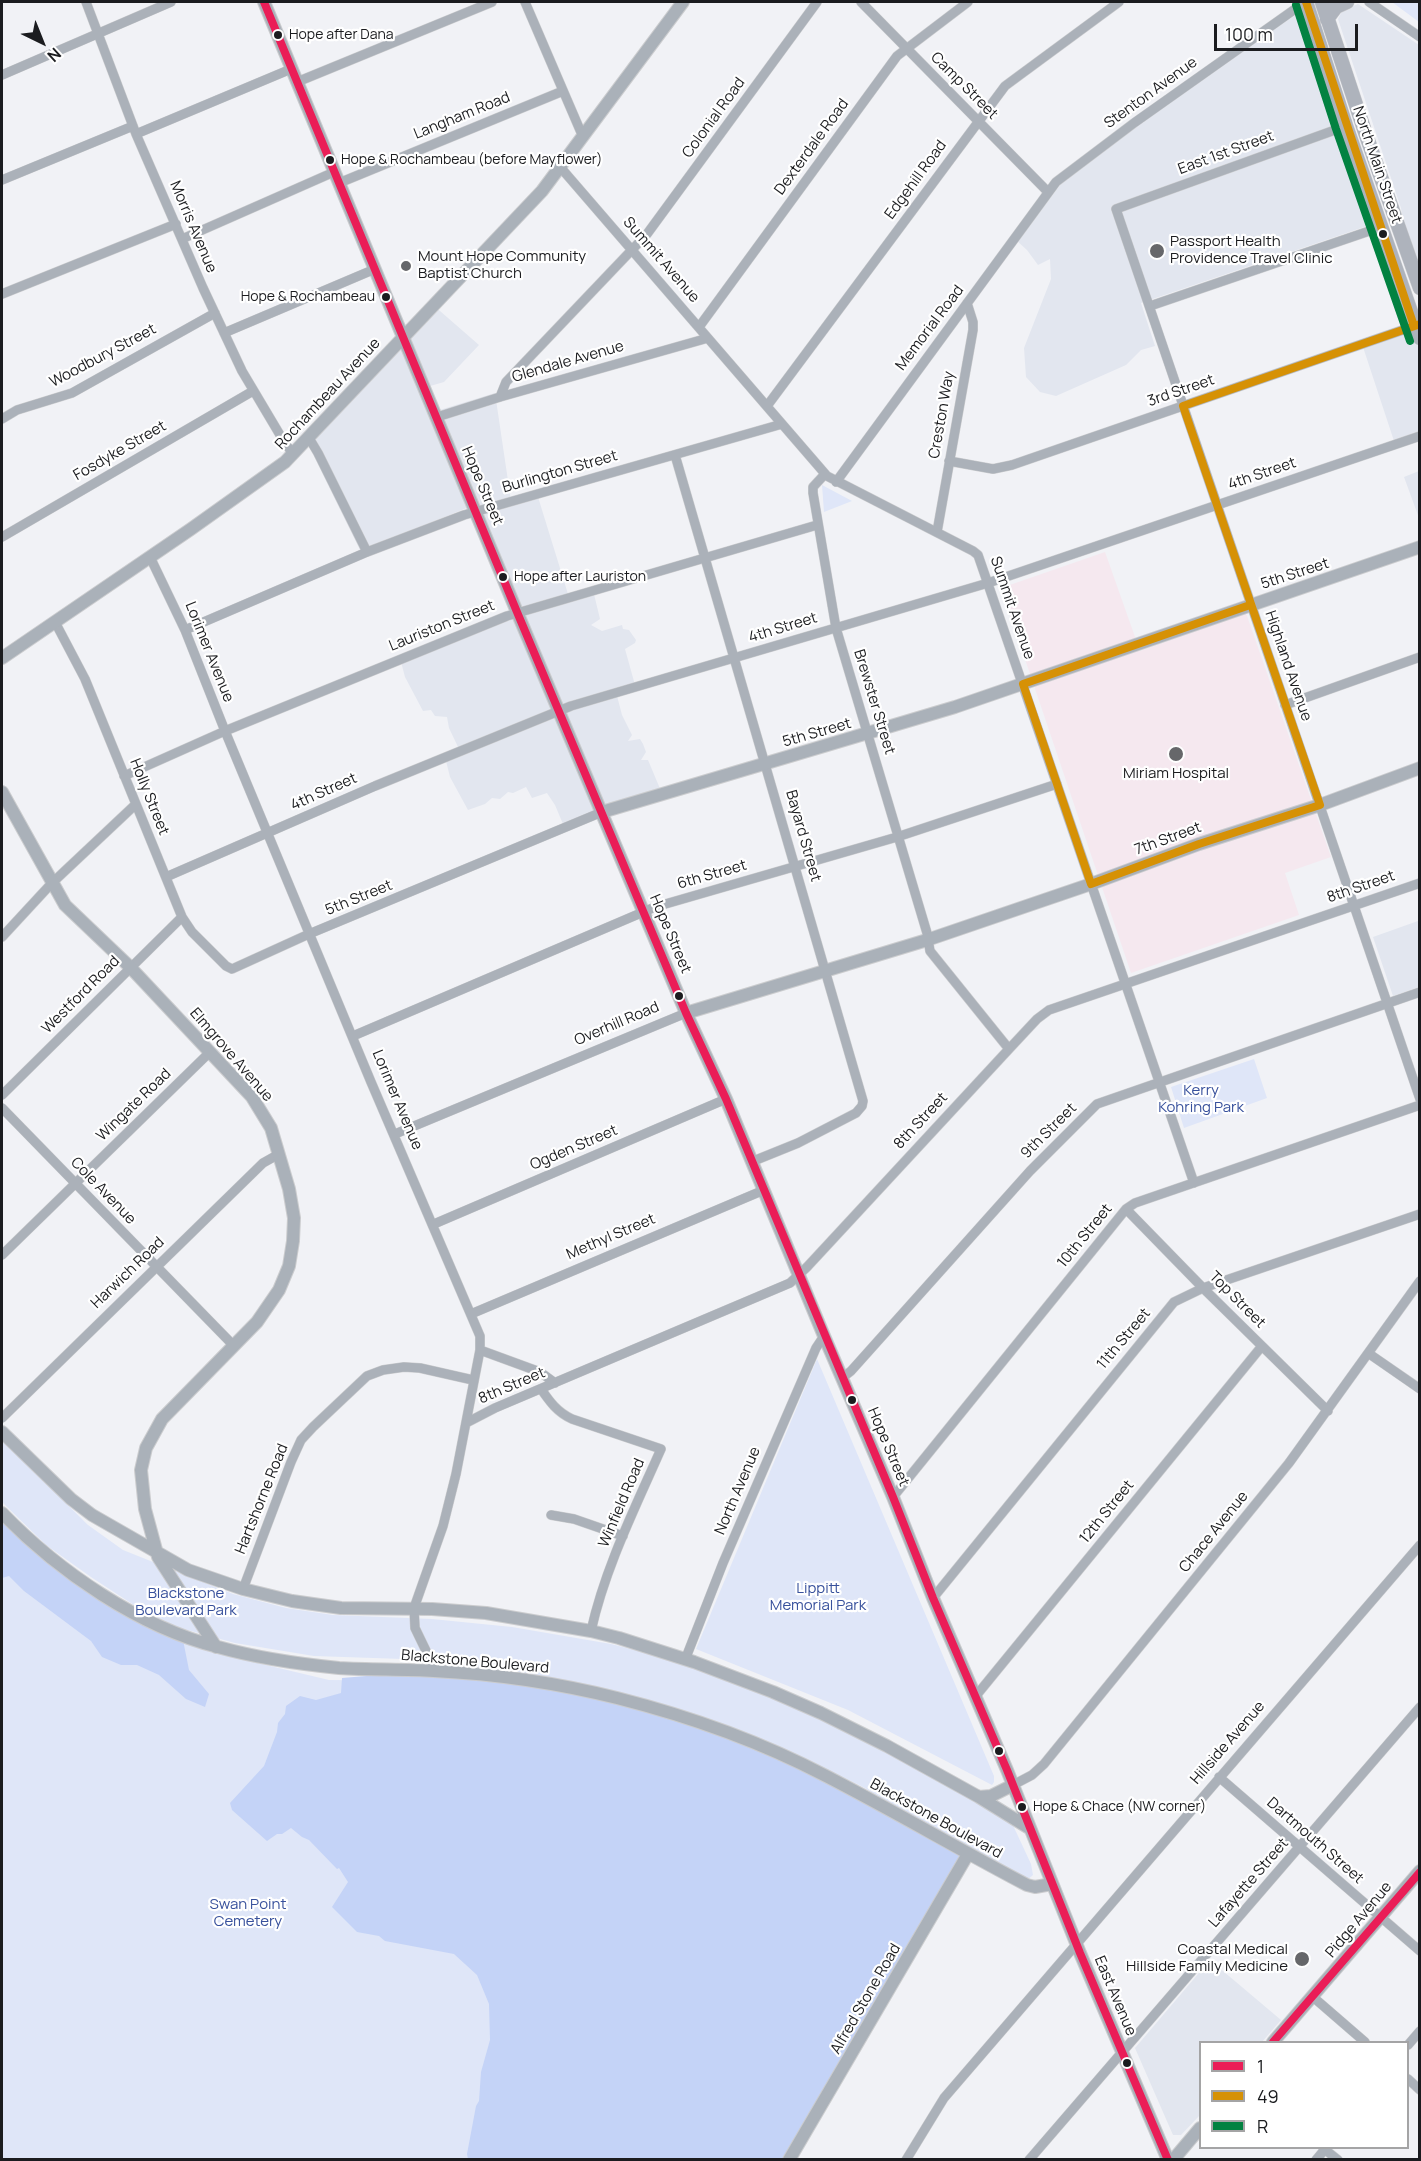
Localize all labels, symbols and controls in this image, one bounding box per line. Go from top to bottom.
north arrow [12,12,72,72]
scale bar [1217,12,1361,50]
text: 100 m [1225,22,1273,46]
place label: Hope after Dana [289,27,394,43]
marker: Hope after Dana [272,29,284,41]
text: N [43,43,66,67]
street label: Camp Street [927,49,1001,123]
street label: Stenton Avenue [1101,53,1201,133]
street label: Colonial Road [679,74,749,162]
street label: Langham Road [411,88,513,144]
street label: Dexterdale Road [771,96,853,198]
street label: North Main Street [1348,104,1406,226]
street label: East 1st Street [1176,127,1276,179]
street label: Edgehill Road [881,137,951,223]
place label: Hope & Rochambeau (before Mayflower) [341,152,603,168]
marker: Hope & Rochambeau (before Mayflower) [324,154,336,166]
street label: Morris Avenue [166,178,220,276]
street label: Summit Avenue [619,214,703,306]
unlabelled marker [1377,228,1389,240]
place label: Passport Health Providence Travel Clinic [1170,233,1333,268]
marker: Passport Health Providence Travel Clinic [1148,242,1166,260]
place label: Mount Hope Community Baptist Church [418,248,586,283]
marker: Mount Hope Community Baptist Church [399,259,413,273]
street label: Memorial Road [892,282,968,374]
place label: Hope & Rochambeau [241,289,375,305]
marker: Hope & Rochambeau [380,291,392,303]
street label: Woodbury Street [47,320,159,392]
street label: Rochambeau Avenue [272,335,384,453]
street label: Glendale Avenue [510,337,626,387]
street label: Creston Way [925,370,959,460]
street label: 3rd Street [1145,371,1217,411]
street label: Fosdyke Street [71,417,169,485]
street label: Hope Street [457,444,507,528]
street label: Burlington Street [500,447,620,497]
street label: 4th Street [1226,454,1298,494]
street label: Summit Avenue [986,554,1038,662]
street label: 5th Street [1259,555,1331,593]
place label: Hope after Lauriston [514,569,646,585]
marker: Hope after Lauriston [497,571,509,583]
street label: Lauriston Street [387,597,497,655]
street label: Lorimer Avenue [181,599,237,705]
street label: Highland Avenue [1261,608,1315,724]
street label: 4th Street [747,609,819,647]
street label: Brewster Street [849,647,899,757]
street label: 5th Street [781,715,853,751]
marker: Miriam Hospital [1167,745,1185,763]
street label: Holly Street [125,756,173,838]
place label: Miriam Hospital [1123,765,1229,783]
street label: 4th Street [288,769,360,815]
street label: Bayard Street [781,788,825,884]
street label: 7th Street [1132,819,1204,859]
street label: 6th Street [675,857,749,893]
street label: 8th Street [1325,867,1397,907]
street label: 5th Street [323,876,395,920]
street label: Hope Street [645,892,695,976]
street label: Westford Road [38,952,124,1038]
unlabelled marker [673,990,685,1002]
street label: Overhill Road [572,998,662,1050]
street label: Elmgrove Avenue [186,1005,276,1105]
street label: Lorimer Avenue [368,1047,426,1153]
street label: Wingate Road [93,1065,175,1145]
park label: Kerry Kohring Park [1158,1082,1244,1117]
street label: 8th Street [890,1089,952,1153]
street label: 9th Street [1017,1099,1081,1163]
street label: Ogden Street [528,1122,620,1174]
street label: Cole Avenue [67,1154,139,1228]
street label: 10th Street [1054,1200,1116,1272]
street label: Methyl Street [564,1210,658,1264]
street label: Harwich Road [88,1234,168,1312]
street label: Top Street [1205,1268,1269,1332]
street label: 11th Street [1093,1305,1155,1373]
street label: 8th Street [476,1364,548,1408]
unlabelled marker [846,1394,858,1406]
street label: Hope Street [863,1405,913,1489]
street label: Hartshorne Road [232,1441,292,1557]
street label: North Avenue [711,1444,765,1538]
street label: Winfield Road [595,1456,649,1550]
street label: 12th Street [1076,1477,1138,1547]
street label: Chace Avenue [1176,1488,1252,1576]
park label: Lippitt Memorial Park [770,1580,866,1615]
park label: Blackstone Boulevard Park [135,1585,237,1620]
street label: Blackstone Boulevard [400,1647,550,1677]
street label: Hillside Avenue [1187,1698,1269,1788]
unlabelled marker [993,1745,1005,1757]
street label: Blackstone Boulevard [867,1775,1005,1863]
street label: Dartmouth Street [1263,1794,1367,1888]
place label: Hope & Chace (NW corner) [1033,1799,1206,1815]
marker: Hope & Chace (NW corner) [1016,1801,1028,1813]
street label: Lafayette Street [1205,1835,1293,1931]
street label: Pidge Avenue [1322,1878,1396,1962]
park label: Swan Point Cemetery [210,1896,286,1931]
street label: Alfred Stone Road [827,1941,905,2057]
place label: Coastal Medical Hillside Family Medicine [1126,1941,1288,1976]
marker: Coastal Medical Hillside Family Medicine [1293,1950,1311,1968]
street label: East Avenue [1090,1953,1140,2039]
legend [1199,2041,1409,2149]
text: 1 [1257,2054,1264,2078]
unlabelled marker [1121,2057,1133,2069]
text: 49 [1257,2084,1279,2108]
text: R [1257,2114,1268,2138]

